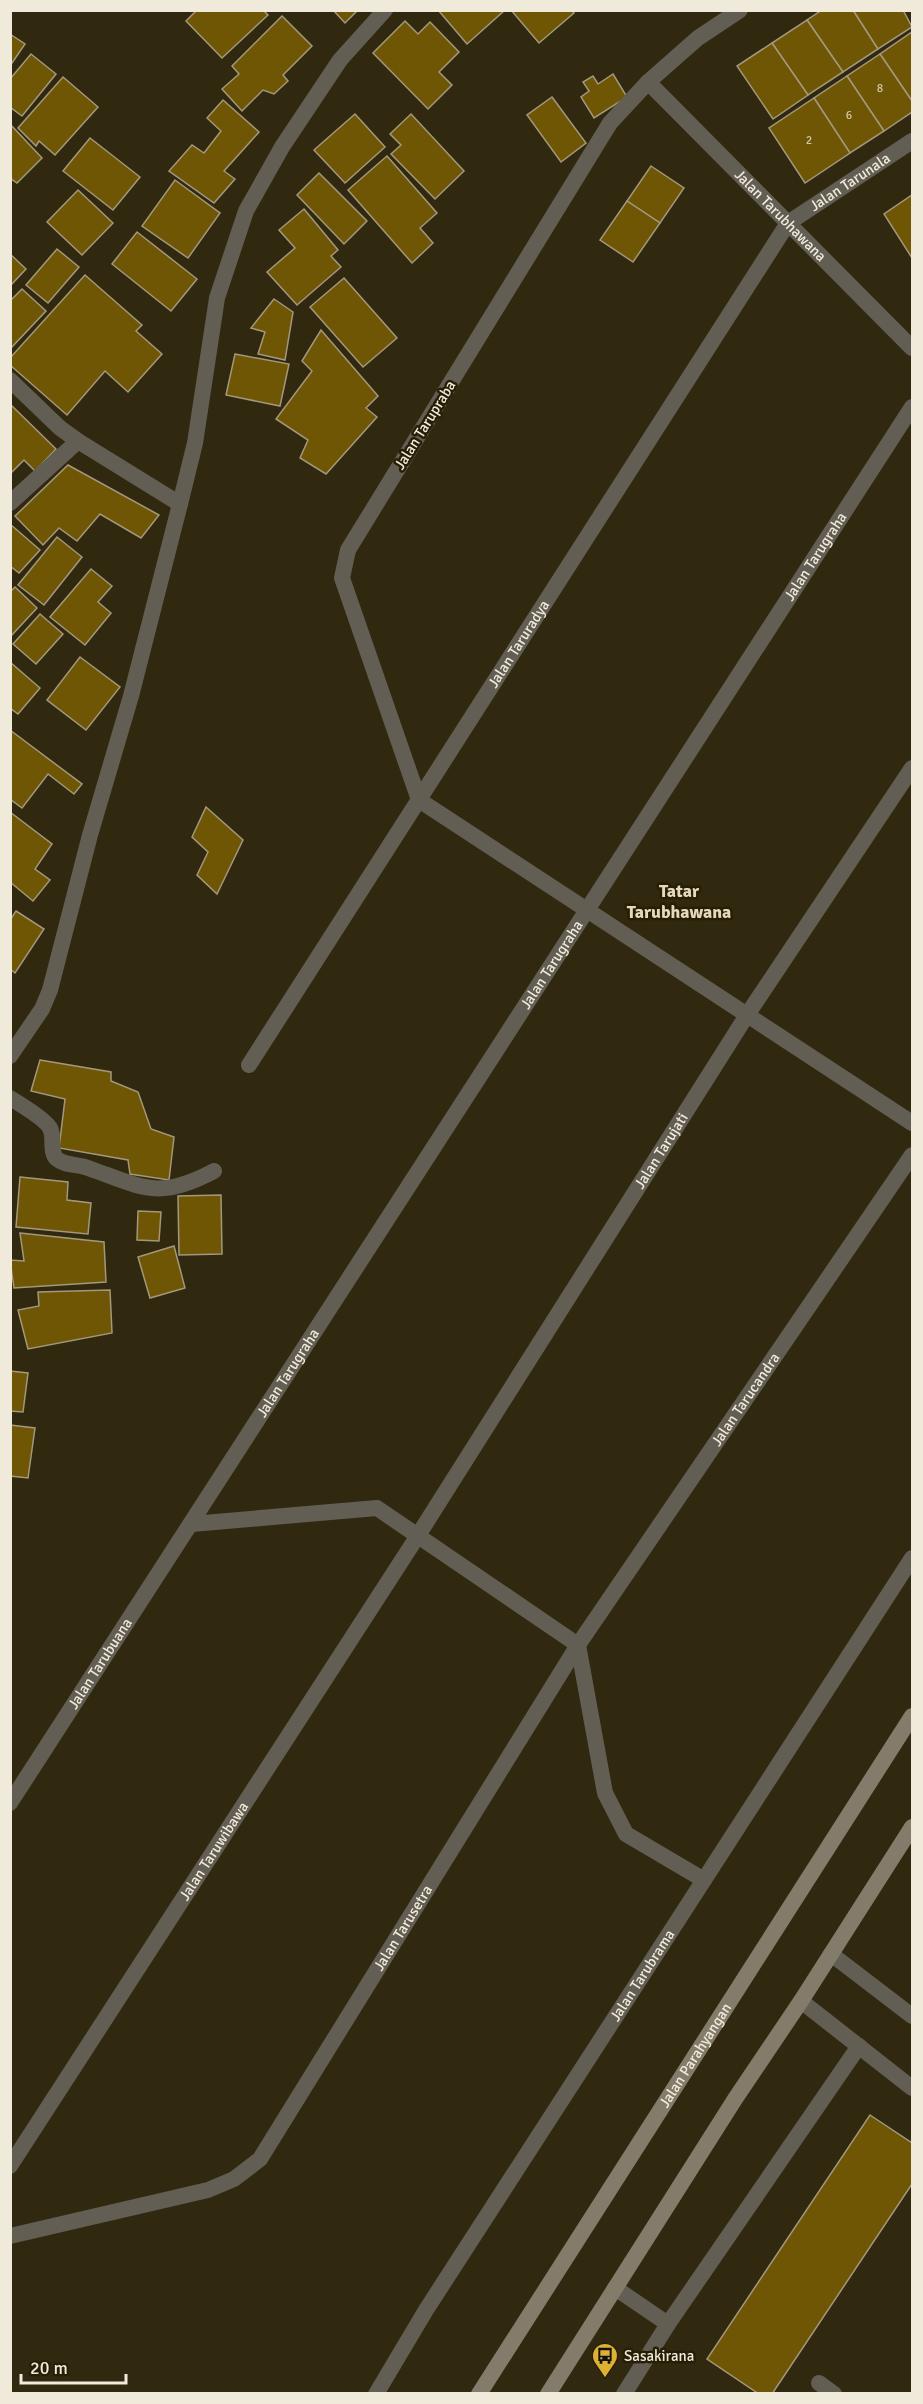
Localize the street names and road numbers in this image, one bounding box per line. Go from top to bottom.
street label: Jalan Tarunala [806,149,894,215]
street label: Jalan Tarubhawana [731,166,830,265]
street label: Jalan Tarupraba [390,377,460,473]
street label: Jalan Tarugraha [780,509,851,604]
street label: Jalan Taruradya [484,597,553,691]
street label: Jalan Tarugraha [516,917,587,1012]
street label: Jalan Tarujati [630,1110,692,1192]
street label: Jalan Tarugraha [253,1325,323,1421]
street label: Jalan Tarucandra [707,1349,784,1449]
street label: Jalan Tarubuana [64,1615,136,1712]
street label: Jalan Taruwibawa [175,1798,252,1904]
street label: Jalan Tarusetra [370,1882,436,1974]
street label: Jalan Tarubrama [606,1926,678,2025]
street label: Jalan Parahyangan [655,2000,735,2111]

